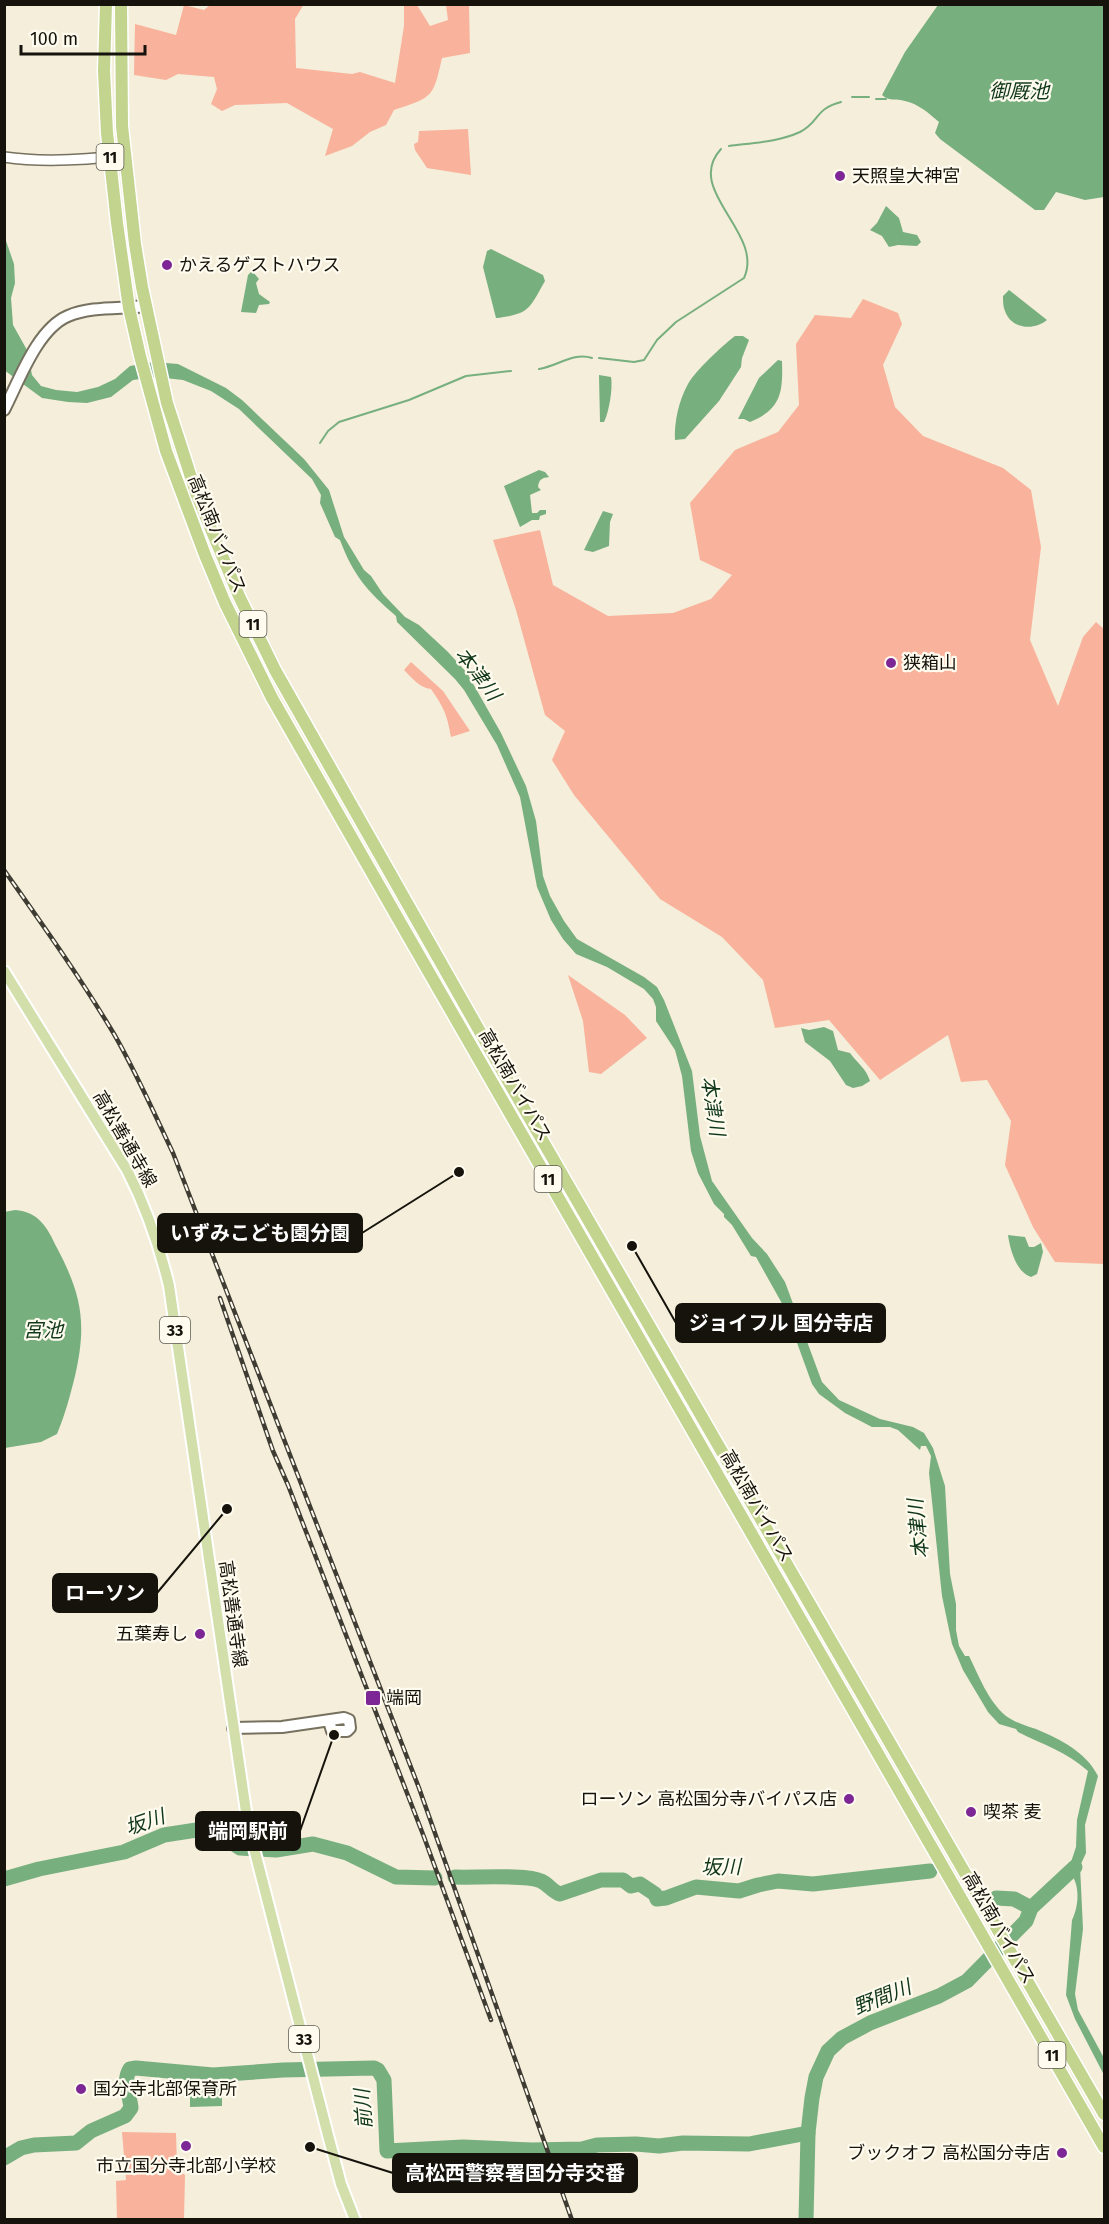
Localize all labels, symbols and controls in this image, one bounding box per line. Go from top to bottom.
scale bar [21,18,146,56]
text: 100 m [30,28,78,50]
water label: 御厩池 [989,79,1051,103]
road number: 11 [96,144,124,170]
place label: 天照皇大神宮 [852,165,960,187]
marker: 天照皇大神宮 [833,169,847,183]
place label: かえるゲストハウス [179,254,340,276]
marker: かえるゲストハウス [160,258,174,272]
street label: 高松南バイパス [183,472,251,596]
road number: 11 [240,611,266,637]
water label: 本津川 [450,643,507,707]
place label: 狭箱山 [903,652,957,674]
marker: 狭箱山 [884,656,898,670]
street label: 高松南バイパス [474,1025,556,1145]
water label: 本津川 [696,1074,730,1139]
street label: 高松善通寺線 [88,1087,162,1191]
road number: 11 [534,1166,562,1192]
callout: いずみこども園分園 [158,1214,362,1252]
text: いずみこども園分園 [170,1221,350,1245]
callout: ジョイフル 国分寺店 [676,1304,885,1342]
text: ジョイフル 国分寺店 [689,1311,873,1335]
road number: 33 [160,1317,190,1343]
water label: 宮池 [23,1318,65,1342]
street label: 高松南バイパス [716,1446,798,1566]
water label: 本津川 [903,1496,933,1560]
street label: 高松善通寺線 [215,1559,251,1669]
callout: ローソン [53,1574,157,1612]
text: ローソン [65,1581,145,1605]
place label: 五葉寿し [116,1623,188,1645]
marker: 五葉寿し [193,1627,207,1641]
place label: 端岡 [386,1687,422,1709]
marker: 端岡 [364,1689,382,1707]
place label: ローソン 高松国分寺バイパス店 [581,1788,837,1810]
marker: ローソン 高松国分寺バイパス店 [842,1792,856,1806]
place label: 喫茶 麦 [983,1801,1042,1823]
water label: 坂川 [122,1803,170,1840]
marker: 喫茶 麦 [964,1805,978,1819]
callout: 端岡駅前 [196,1812,300,1850]
text: 端岡駅前 [208,1819,288,1843]
water label: 坂川 [701,1855,743,1879]
street label: 高松南バイパス [958,1868,1040,1988]
water label: 野間川 [850,1974,916,2019]
road number: 33 [289,2026,319,2052]
road number: 11 [1038,2042,1066,2068]
place label: 国分寺北部保育所 [93,2078,237,2100]
marker: 国分寺北部保育所 [74,2082,88,2096]
water label: 前川 [349,2086,376,2130]
marker: 市立国分寺北部小学校 [179,2139,193,2153]
place label: ブックオフ 高松国分寺店 [847,2142,1050,2164]
marker: ブックオフ 高松国分寺店 [1055,2146,1069,2160]
callout: 高松西警察署国分寺交番 [393,2154,637,2192]
place label: 市立国分寺北部小学校 [96,2155,276,2177]
text: 高松西警察署国分寺交番 [405,2161,625,2185]

